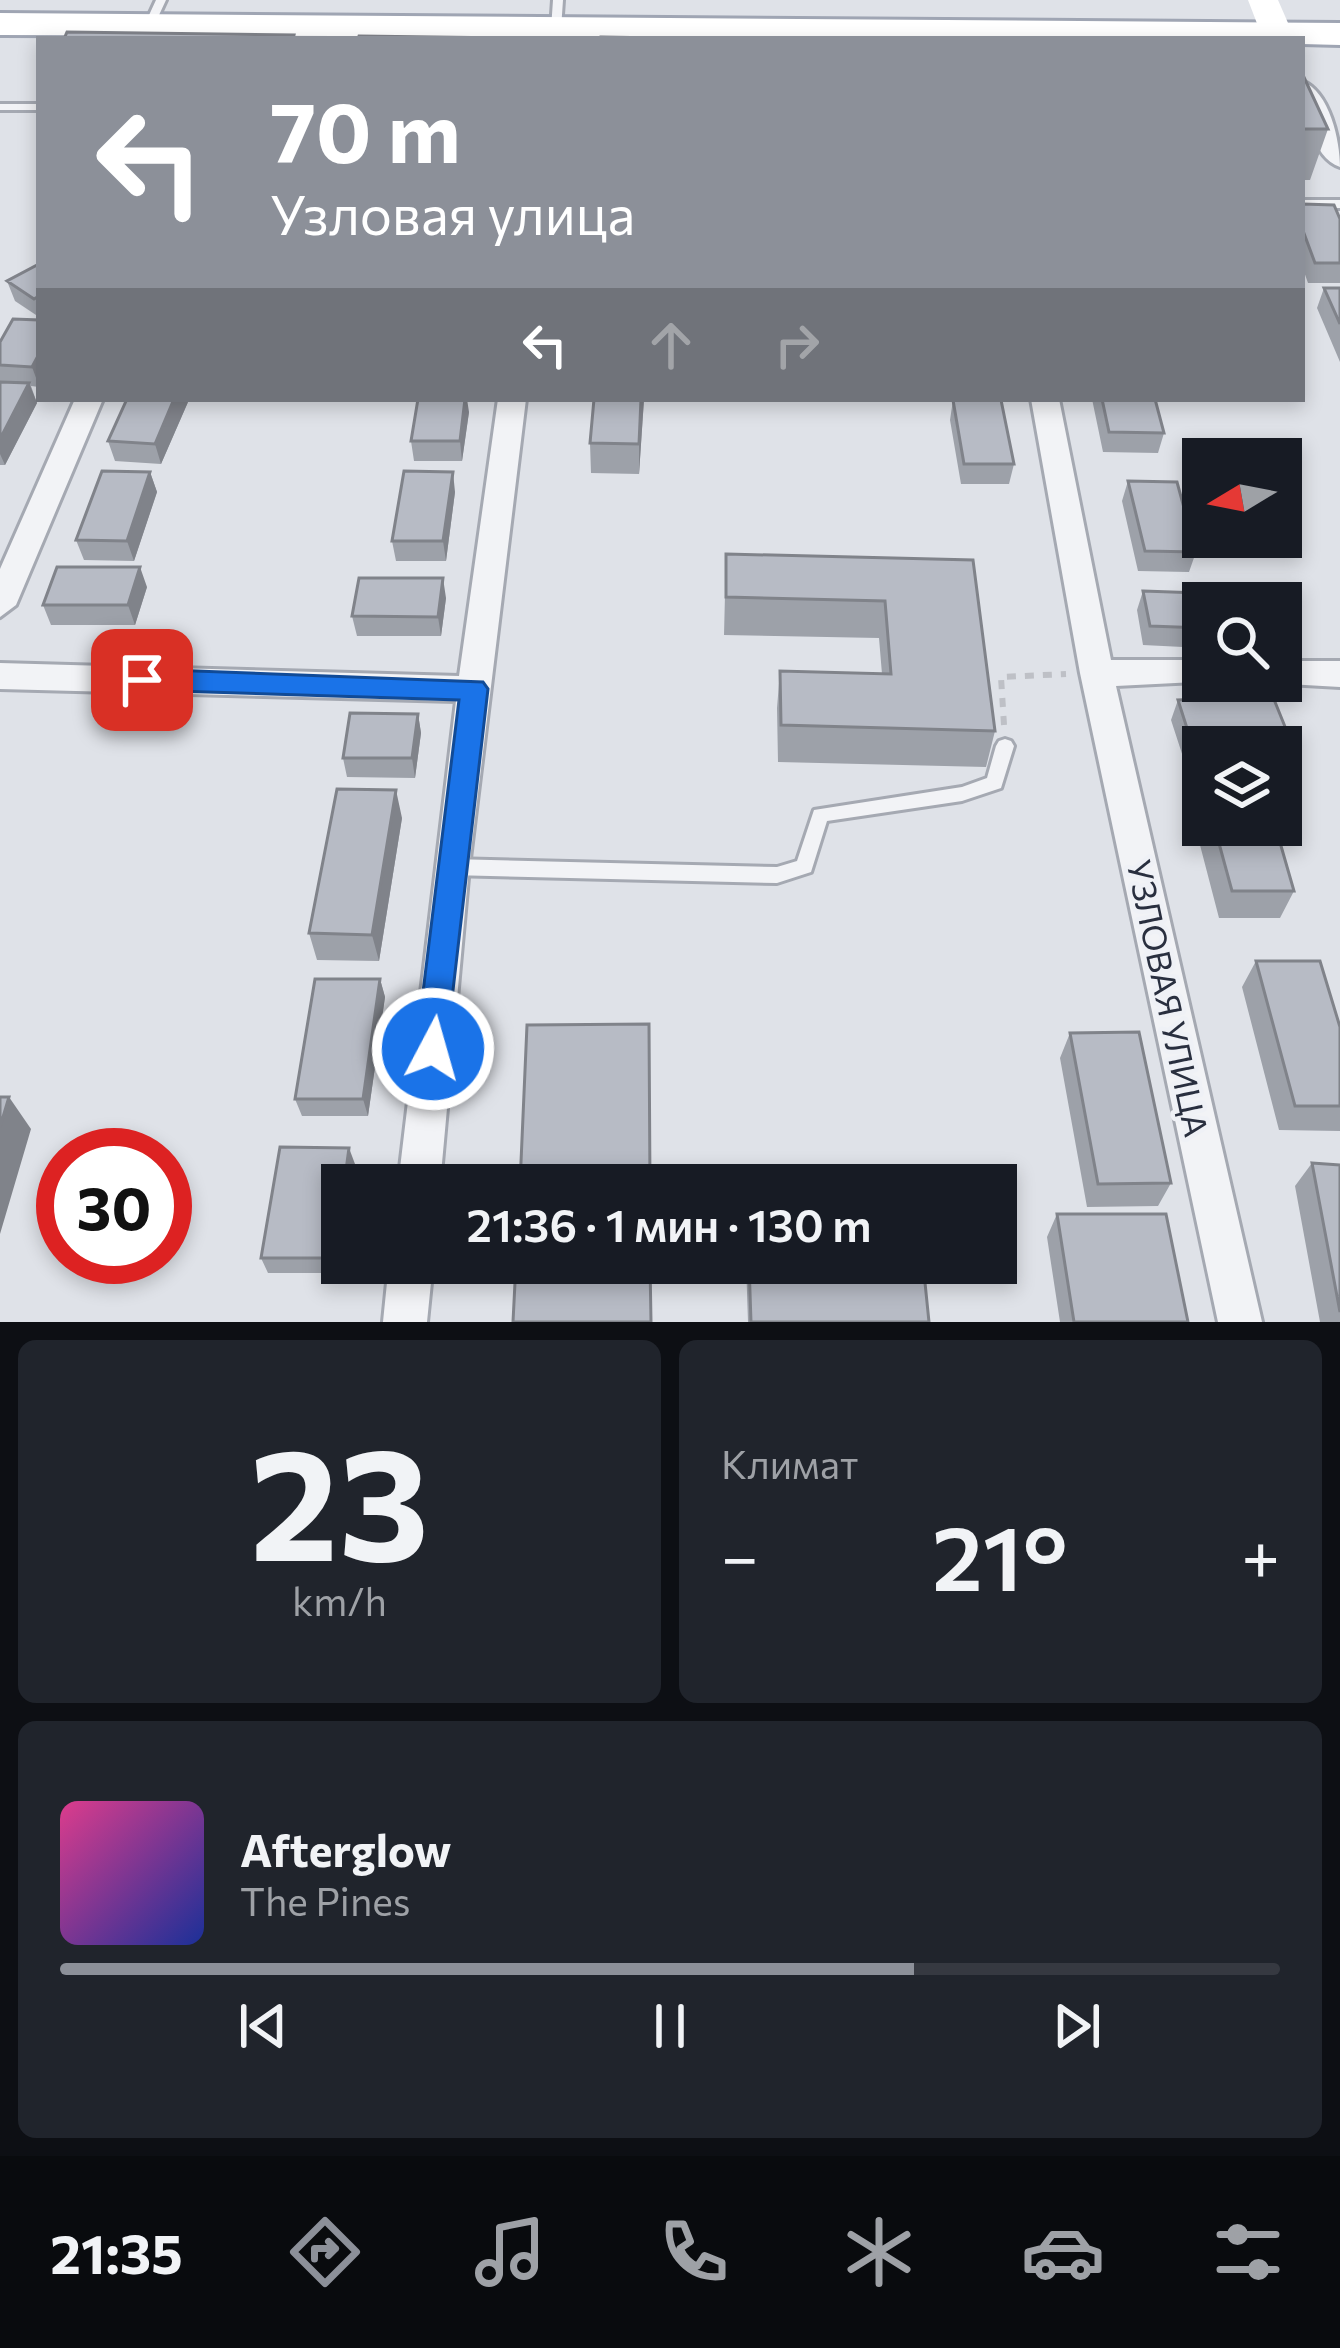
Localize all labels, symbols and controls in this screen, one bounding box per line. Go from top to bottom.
text: 70 m [270,78,461,180]
icon: left [72,84,228,240]
text: Узловая улица [270,180,635,246]
icon: left [512,312,578,378]
icon: ahead [638,312,704,378]
icon: right [764,312,830,378]
north arrow [1182,438,1302,558]
map controls [1182,438,1302,846]
button: search [1182,582,1302,702]
pin [91,629,193,731]
icon: arrive [109,647,175,713]
button: layers [1182,726,1302,846]
street label: УЗЛОВАЯ УЛИЦА [1120,856,1218,1140]
position arrow [370,986,496,1112]
speed limit sign: 30 [36,1128,192,1284]
text: 21:36 · 1 мин · 130 m [467,1196,871,1251]
text: 23 [250,1402,429,1593]
text: Климат [721,1439,858,1487]
text: 21° [932,1499,1068,1610]
text: − [721,1514,759,1595]
text: + [1241,1514,1280,1595]
text: km/h [292,1576,387,1624]
text: Afterglow [240,1821,451,1876]
text: The Pines [240,1876,411,1924]
icon: previous [230,1993,296,2059]
icon: pause [637,1993,703,2059]
icon: next [1044,1993,1110,2059]
icon: directions [283,2210,367,2294]
icon: music [468,2210,552,2294]
icon: phone [652,2210,736,2294]
icon: climate [837,2210,921,2294]
icon: car [1021,2210,1105,2294]
icon: filters [1206,2210,1290,2294]
text: 21:35 [50,2219,183,2285]

